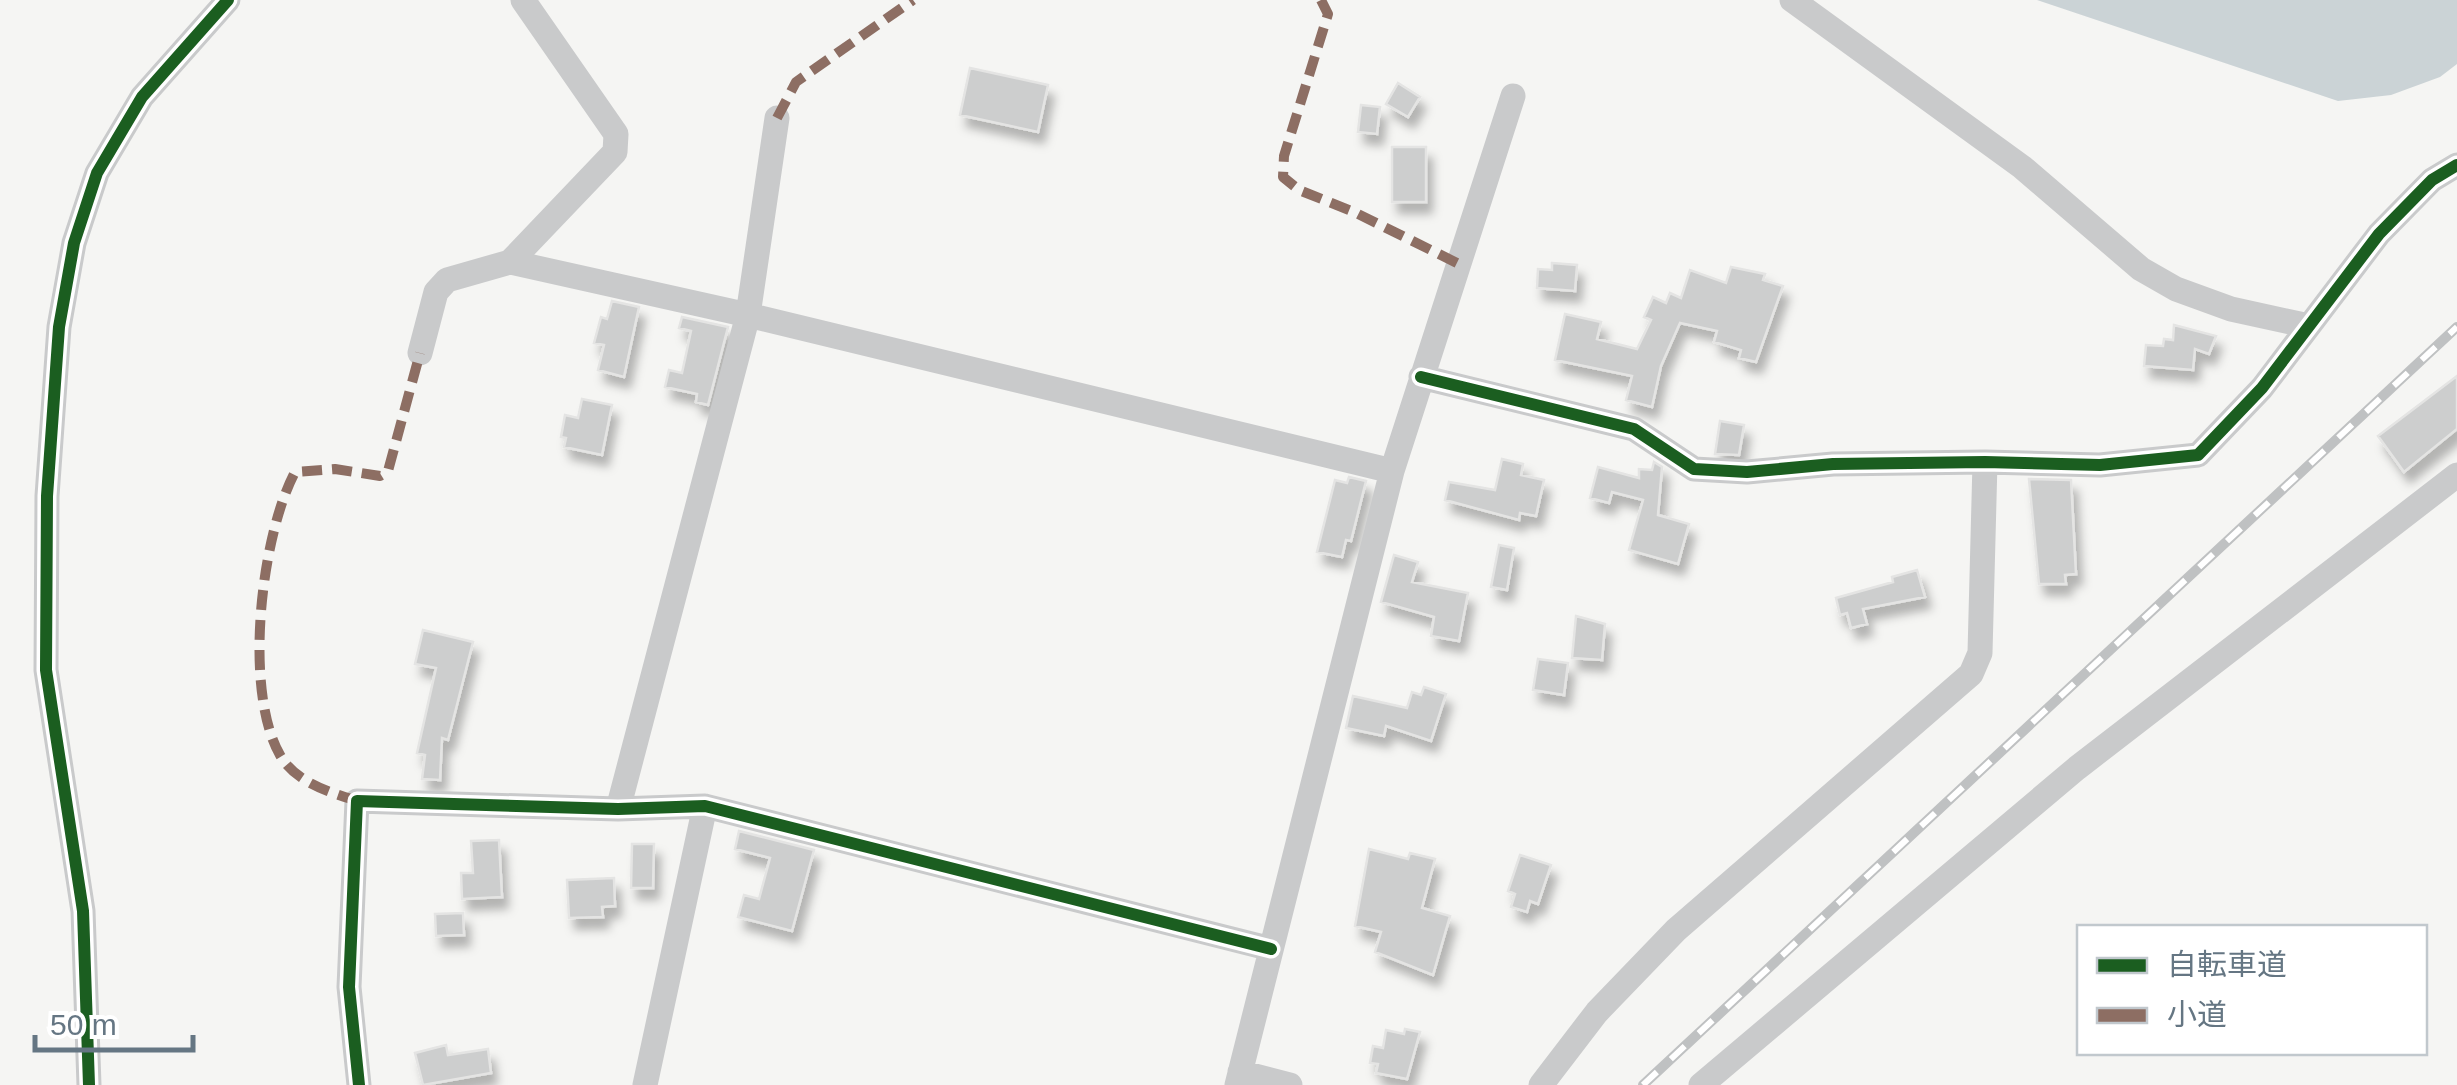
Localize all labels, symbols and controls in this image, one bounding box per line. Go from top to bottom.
legend [2077,925,2427,1055]
text: 自転車道 [2167,948,2287,981]
scale bar [35,990,192,1052]
text: 小道 [2167,998,2227,1031]
text: 50 m [50,1008,117,1041]

